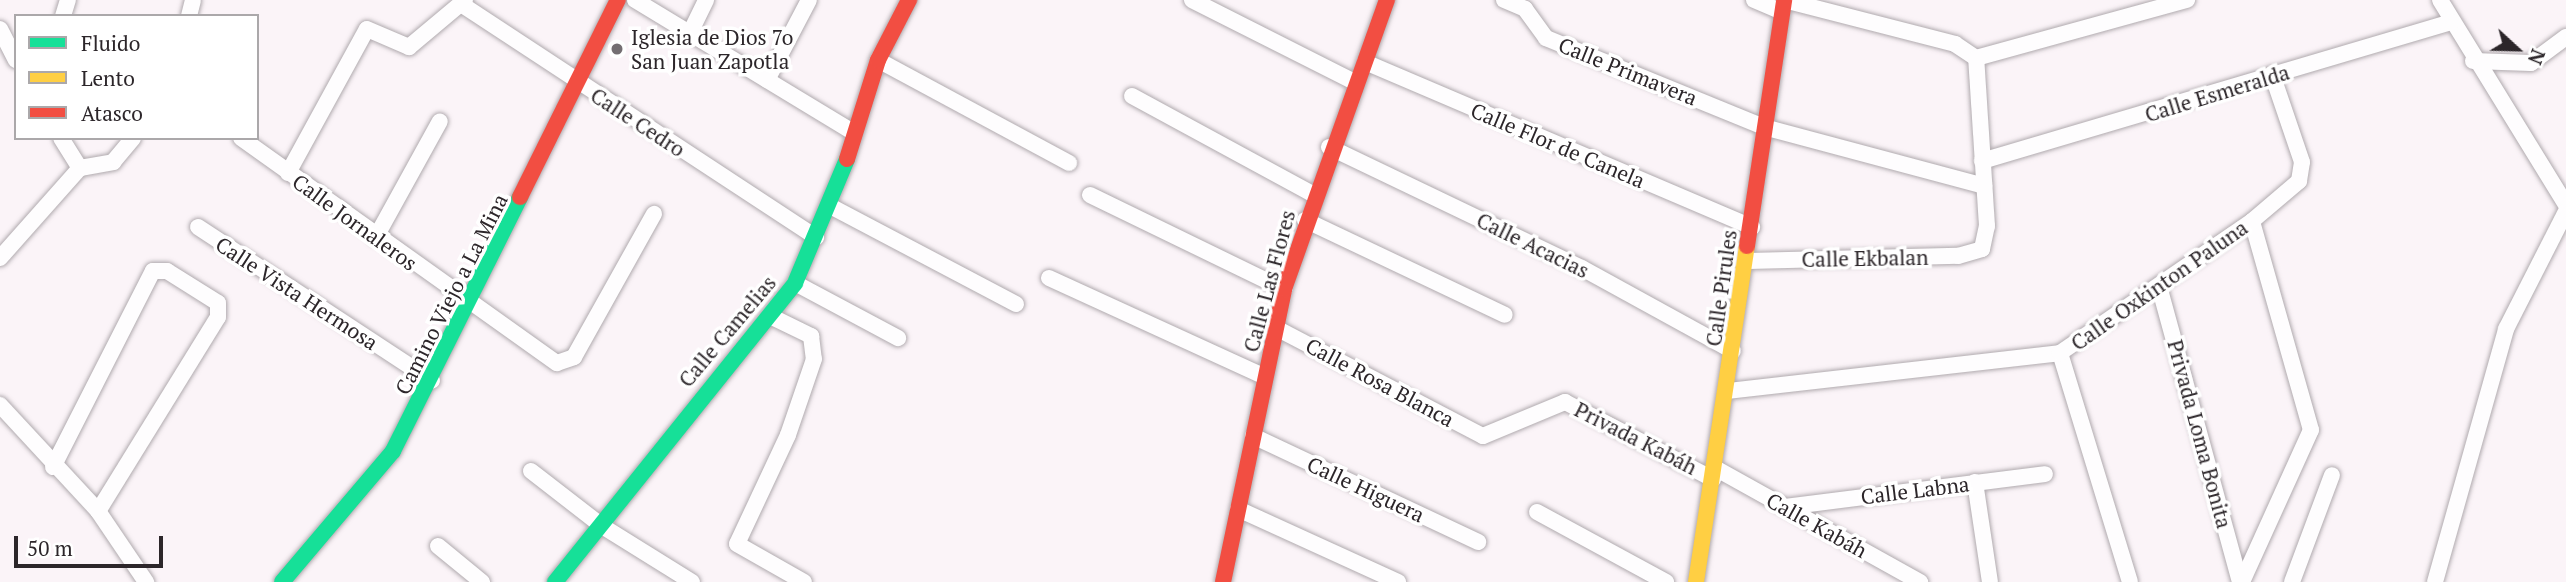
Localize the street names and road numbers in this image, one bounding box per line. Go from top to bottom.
street label: Calle Primavera [1555,32,1701,110]
street label: Calle Esmeralda [2142,59,2292,127]
street label: Calle Cedro [586,82,690,162]
street label: Calle Flor de Canela [1467,97,1649,193]
street label: Calle Jornaleros [288,168,422,276]
street label: Camino Viejo a La Mina [389,189,513,399]
street label: Calle Las Flores [1238,207,1300,355]
street label: Calle Acacias [1473,207,1593,283]
street label: Calle Oxkinton Paluna [2066,215,2252,355]
street label: Calle Pirules [1700,228,1742,348]
street label: Calle Vista Hermosa [211,231,383,355]
street label: Calle Ekbalan [1801,244,1929,272]
street label: Calle Camelias [673,270,781,392]
street label: Calle Rosa Blanca [1301,332,1459,432]
street label: Privada Loma Bonita [2163,337,2237,531]
street label: Privada Kabáh [1571,396,1701,480]
street label: Calle Higuera [1303,451,1429,527]
street label: Calle Labna [1859,471,1971,509]
street label: Calle Kabáh [1762,487,1872,563]

